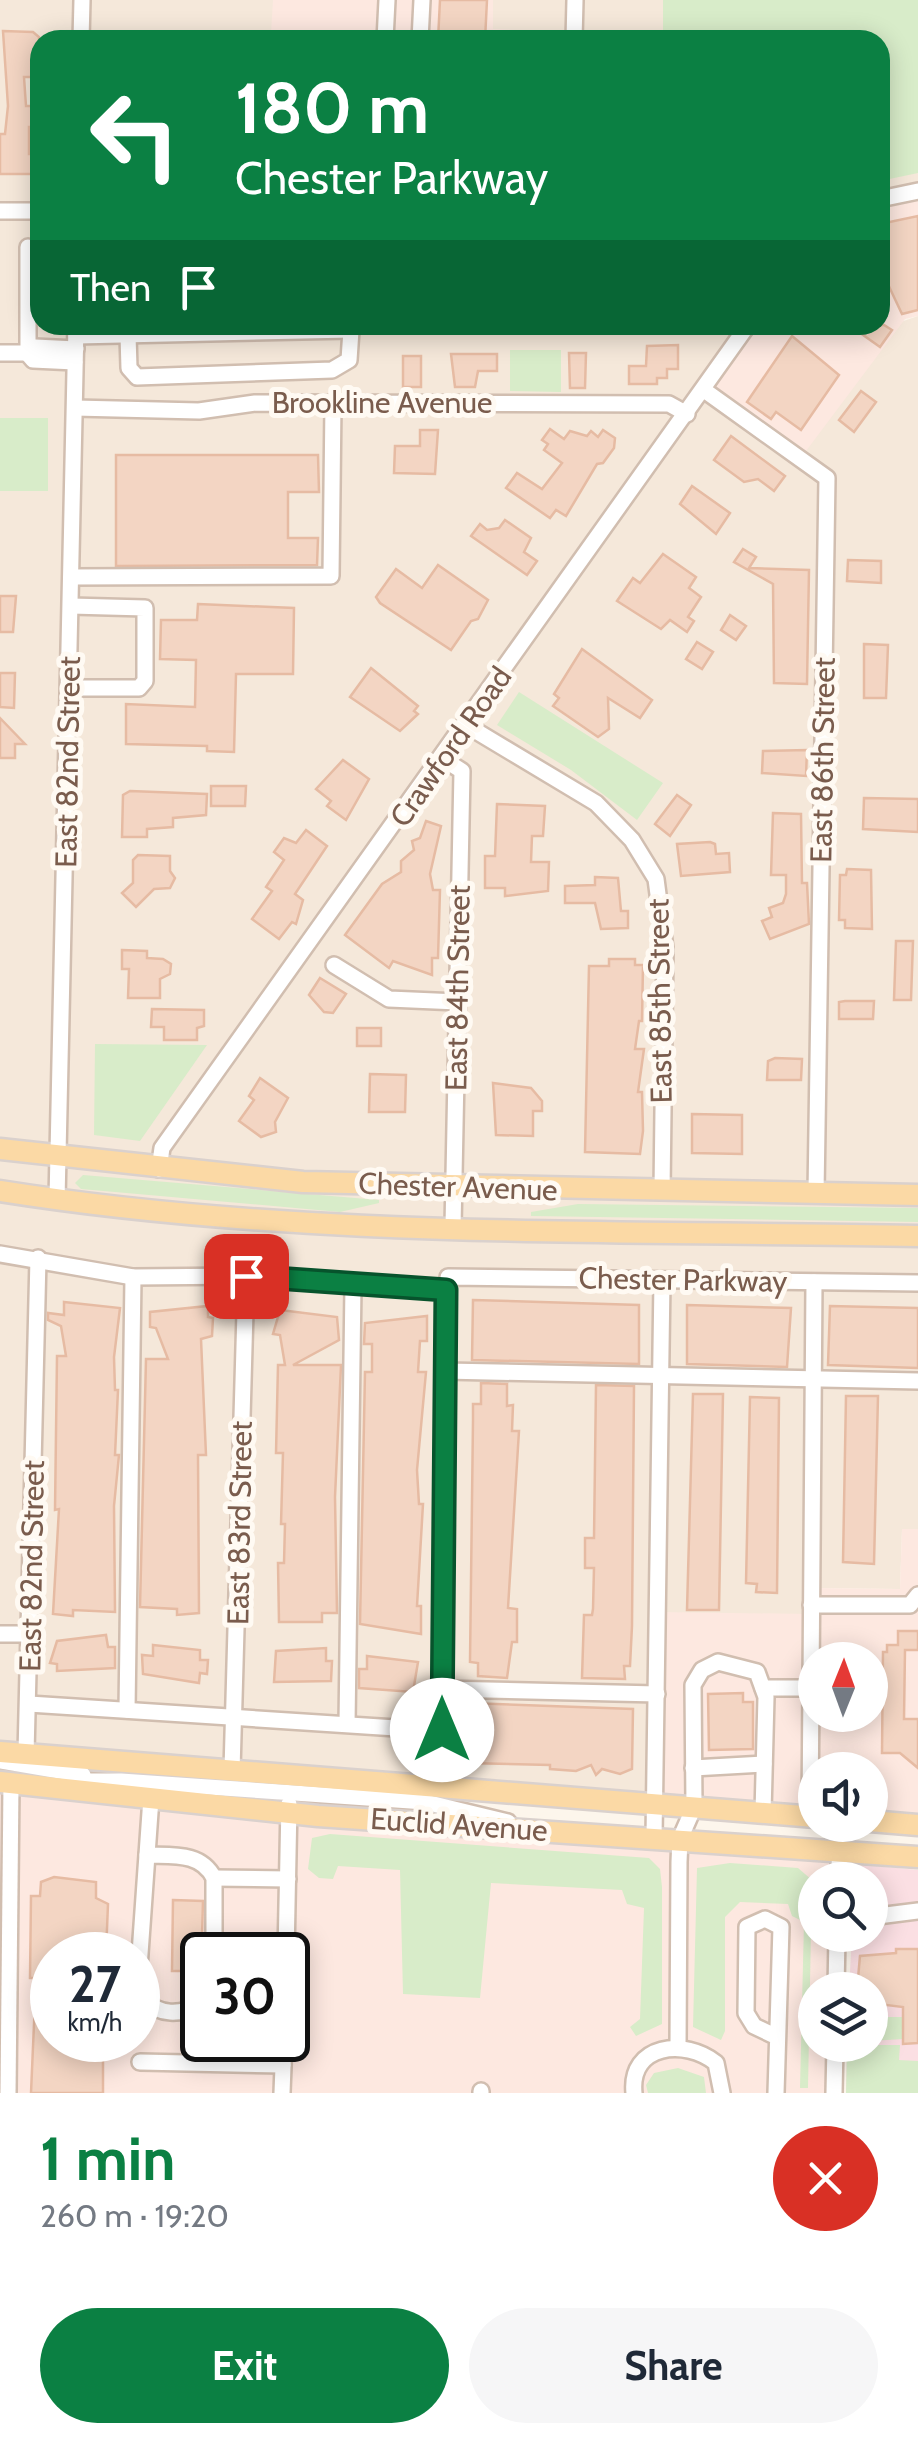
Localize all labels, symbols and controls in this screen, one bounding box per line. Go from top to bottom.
text: 180 m [235,65,429,151]
icon: left [70,70,200,200]
text: Chester Parkway [235,151,548,205]
icon: arrive [171,260,226,315]
text: Then [70,264,151,311]
street label: Brookline Avenue [272,384,492,421]
street label: East 82nd Street [47,656,88,868]
street label: East 86th Street [802,657,843,863]
street label: Crawford Road [382,660,519,834]
street label: East 84th Street [437,885,478,1091]
street label: East 85th Street [639,898,680,1104]
street label: Chester Avenue [358,1165,558,1208]
pin [204,1234,289,1319]
icon: arrive [219,1249,274,1304]
street label: Chester Parkway [578,1259,788,1300]
street label: East 83rd Street [219,1421,260,1625]
street label: East 82nd Street [11,1460,52,1672]
north arrow [798,1642,888,1732]
map controls [798,1642,888,2062]
position arrow [390,1678,494,1782]
button: sound [798,1752,888,1842]
street label: Euclid Avenue [369,1800,549,1849]
button: search [798,1862,888,1952]
speed limit sign: 30 [180,1932,310,2062]
text: 27 [69,1954,121,2015]
button: layers [798,1972,888,2062]
text: km/h [68,2007,122,2037]
text: 1 min [40,2122,175,2195]
button: close [773,2126,878,2231]
text: 260 m · 19:20 [40,2196,229,2235]
button: Exit [40,2308,449,2423]
button: Share [469,2308,878,2423]

